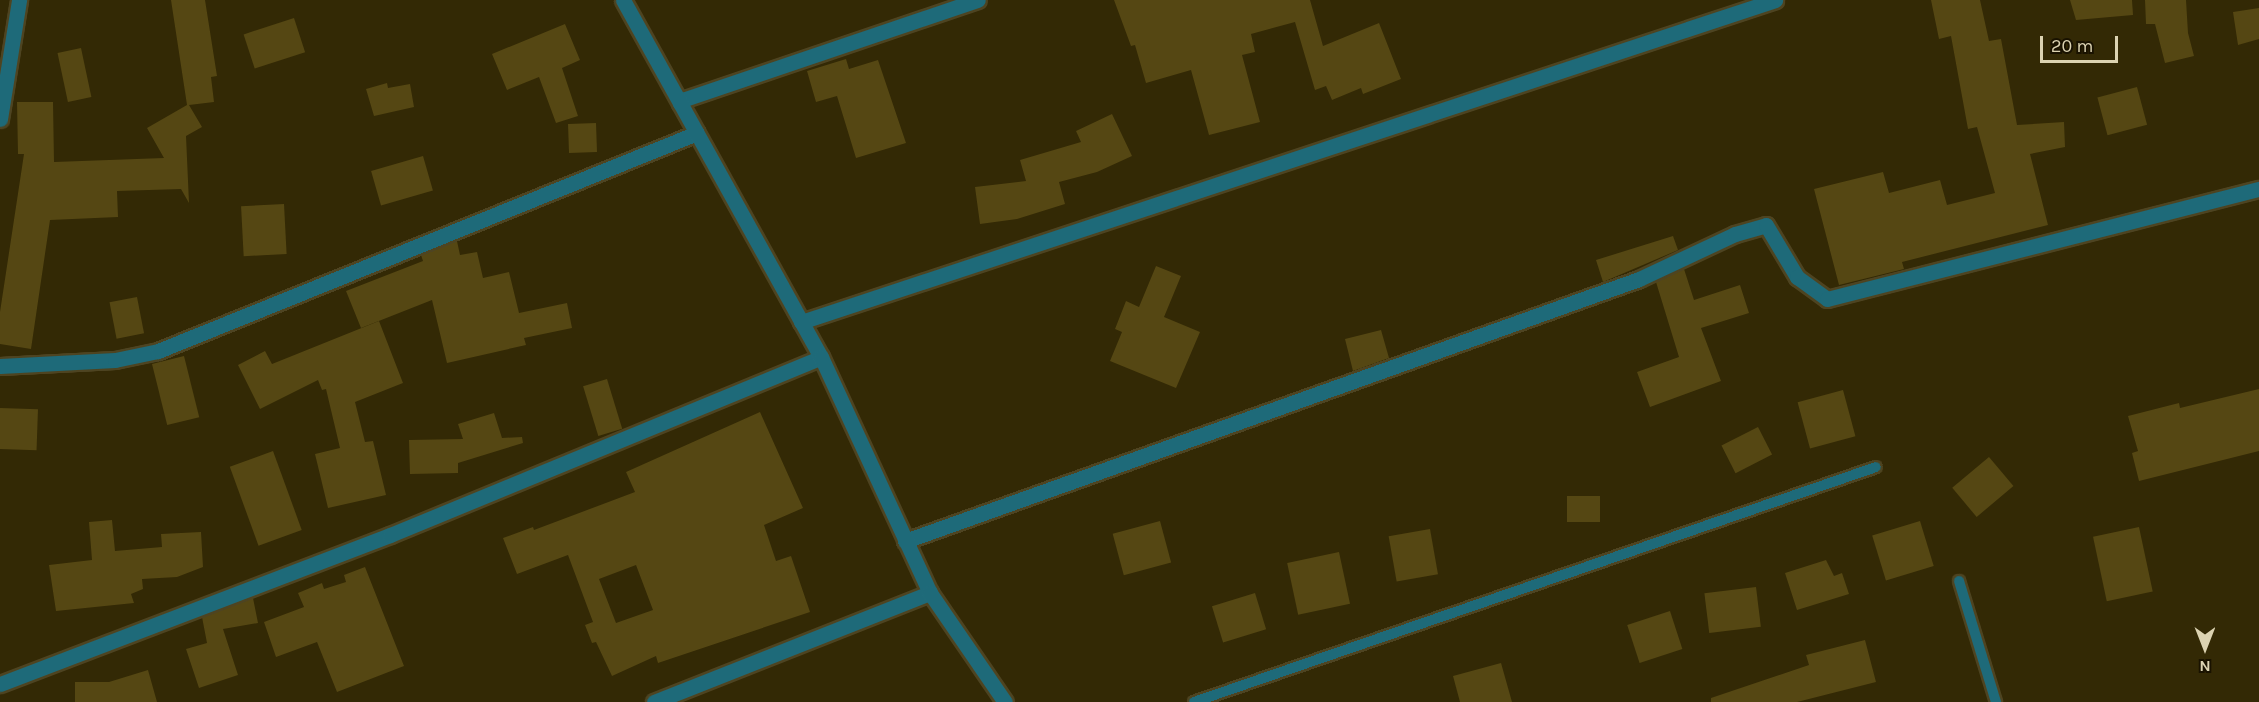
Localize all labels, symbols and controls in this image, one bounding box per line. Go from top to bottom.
scale bar [2043,24,2121,62]
text: 20 m [2051,35,2093,57]
north arrow [2175,618,2235,678]
text: N [2199,657,2211,676]

